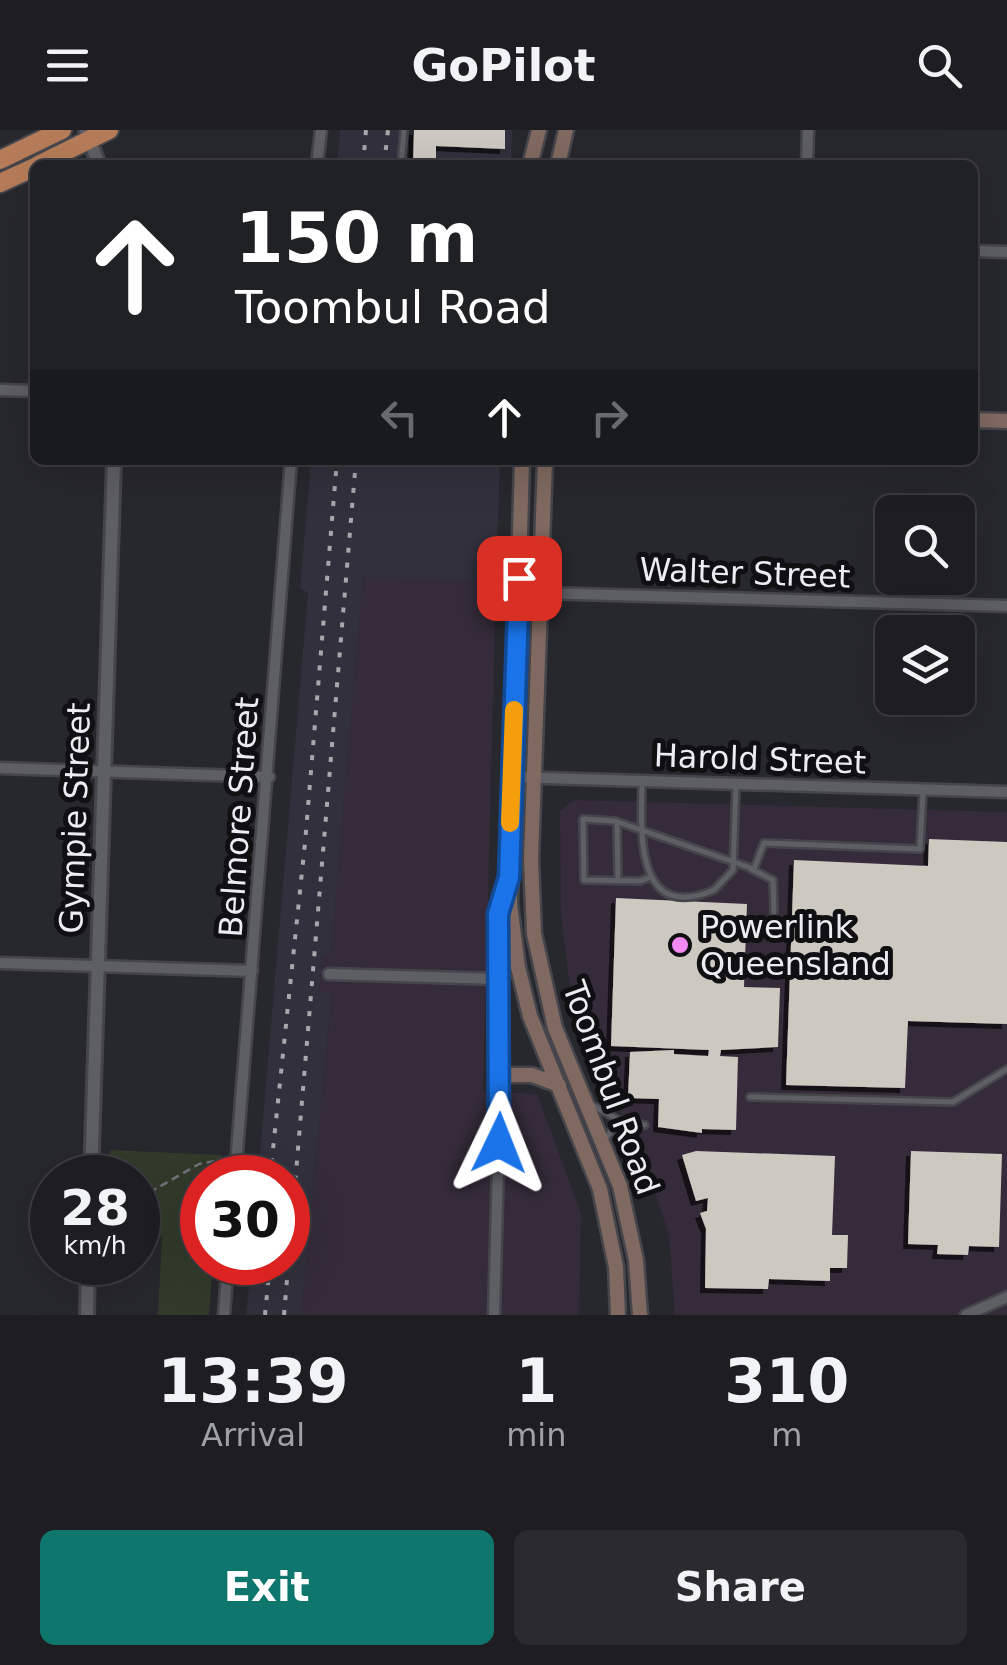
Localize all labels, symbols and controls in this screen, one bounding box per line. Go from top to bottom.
icon: menu [40,38,95,93]
icon: search [912,38,967,93]
text: GoPilot [411,39,596,92]
text: 150 m [235,197,478,279]
icon: ahead [70,200,200,330]
text: Toombul Road [235,281,551,334]
icon: left [372,390,427,445]
icon: ahead [477,390,532,445]
icon: right [582,390,637,445]
map controls [875,495,975,715]
button: search [875,495,975,595]
pin [477,536,562,621]
street label: Walter Street [639,550,851,596]
icon: arrive [492,551,547,606]
button: layers [875,615,975,715]
street label: Belmore Street [212,696,266,938]
street label: Gympie Street [52,702,98,934]
street label: Harold Street [653,736,867,782]
place label: Powerlink Queensland [700,908,891,983]
marker: Powerlink Queensland [669,934,691,956]
street label: Toombul Road [554,975,667,1200]
position arrow [447,1091,551,1195]
speed limit sign: 30 [180,1155,310,1285]
text: 28 [60,1179,130,1237]
text: km/h [63,1231,127,1260]
text: 13:39 [158,1346,349,1416]
text: 1 [515,1346,557,1416]
text: 310 [724,1346,849,1416]
text: Arrival [201,1416,305,1454]
text: min [506,1416,567,1454]
text: m [771,1416,802,1454]
button: Exit [40,1530,494,1645]
button: Share [514,1530,967,1645]

